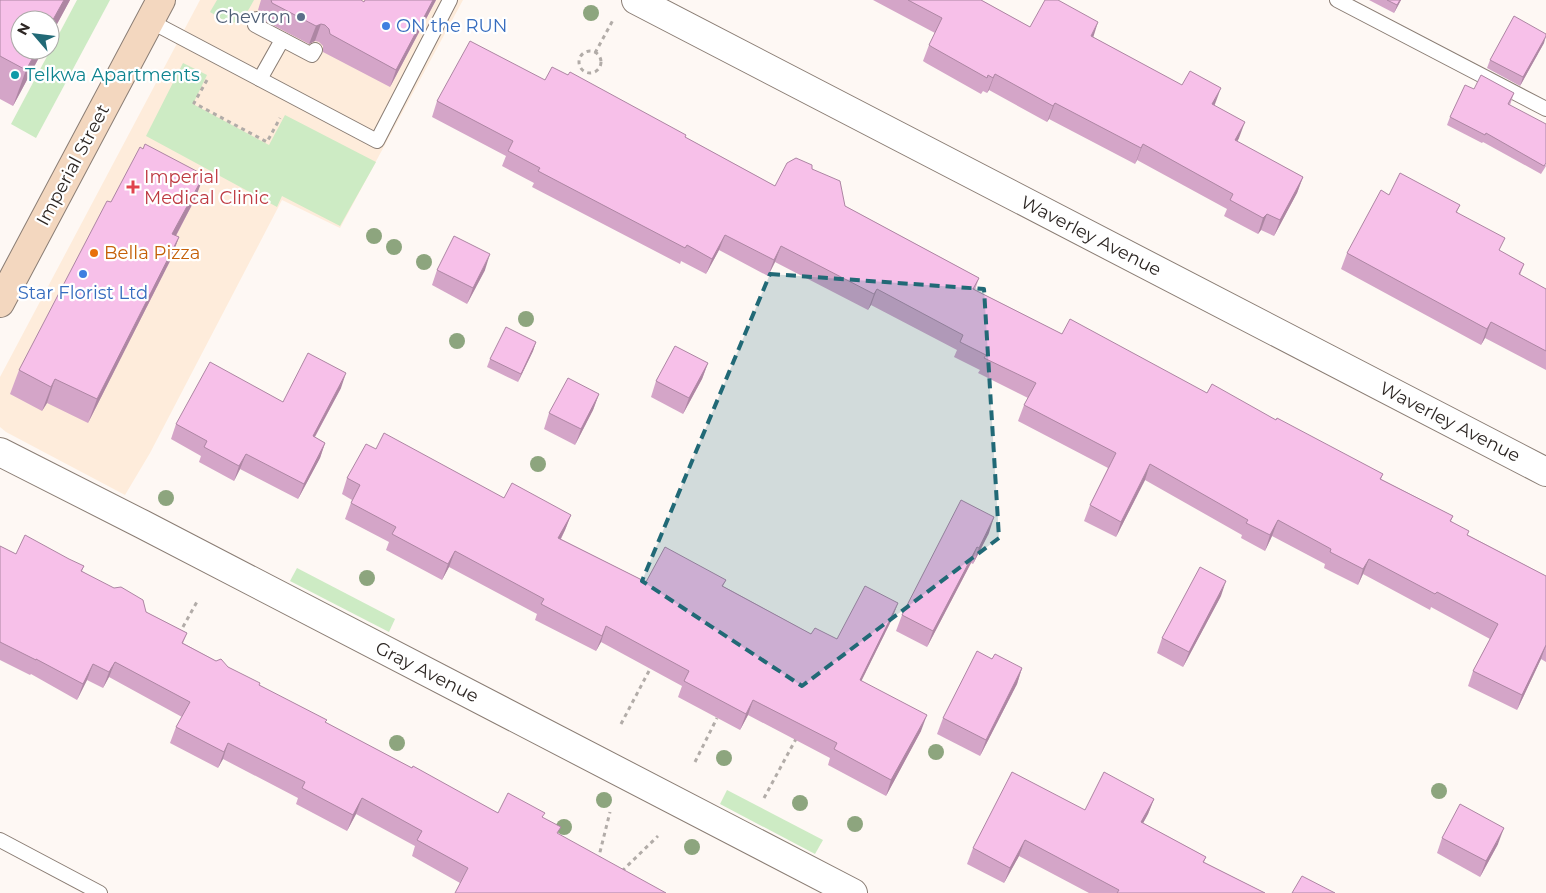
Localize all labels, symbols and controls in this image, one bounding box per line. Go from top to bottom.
place label: Chevron [215,6,291,28]
north arrow [10,10,60,60]
marker: Chevron [295,11,307,23]
place label: ON the RUN [396,15,507,37]
text: N [13,20,34,38]
marker: ON the RUN [380,20,392,32]
place label: Telkwa Apartments [25,64,200,86]
marker: Telkwa Apartments [9,69,21,81]
street label: Imperial Street [32,101,114,229]
place label: Imperial Medical Clinic [144,166,269,209]
marker: Imperial Medical Clinic [126,180,140,194]
street label: Waverley Avenue [1017,191,1165,281]
place label: Bella Pizza [104,242,200,264]
marker: Bella Pizza [88,247,100,259]
marker: Star Florist Ltd [77,268,89,280]
place label: Star Florist Ltd [18,282,148,304]
street label: Waverley Avenue [1376,377,1524,467]
street label: Gray Avenue [372,637,482,708]

